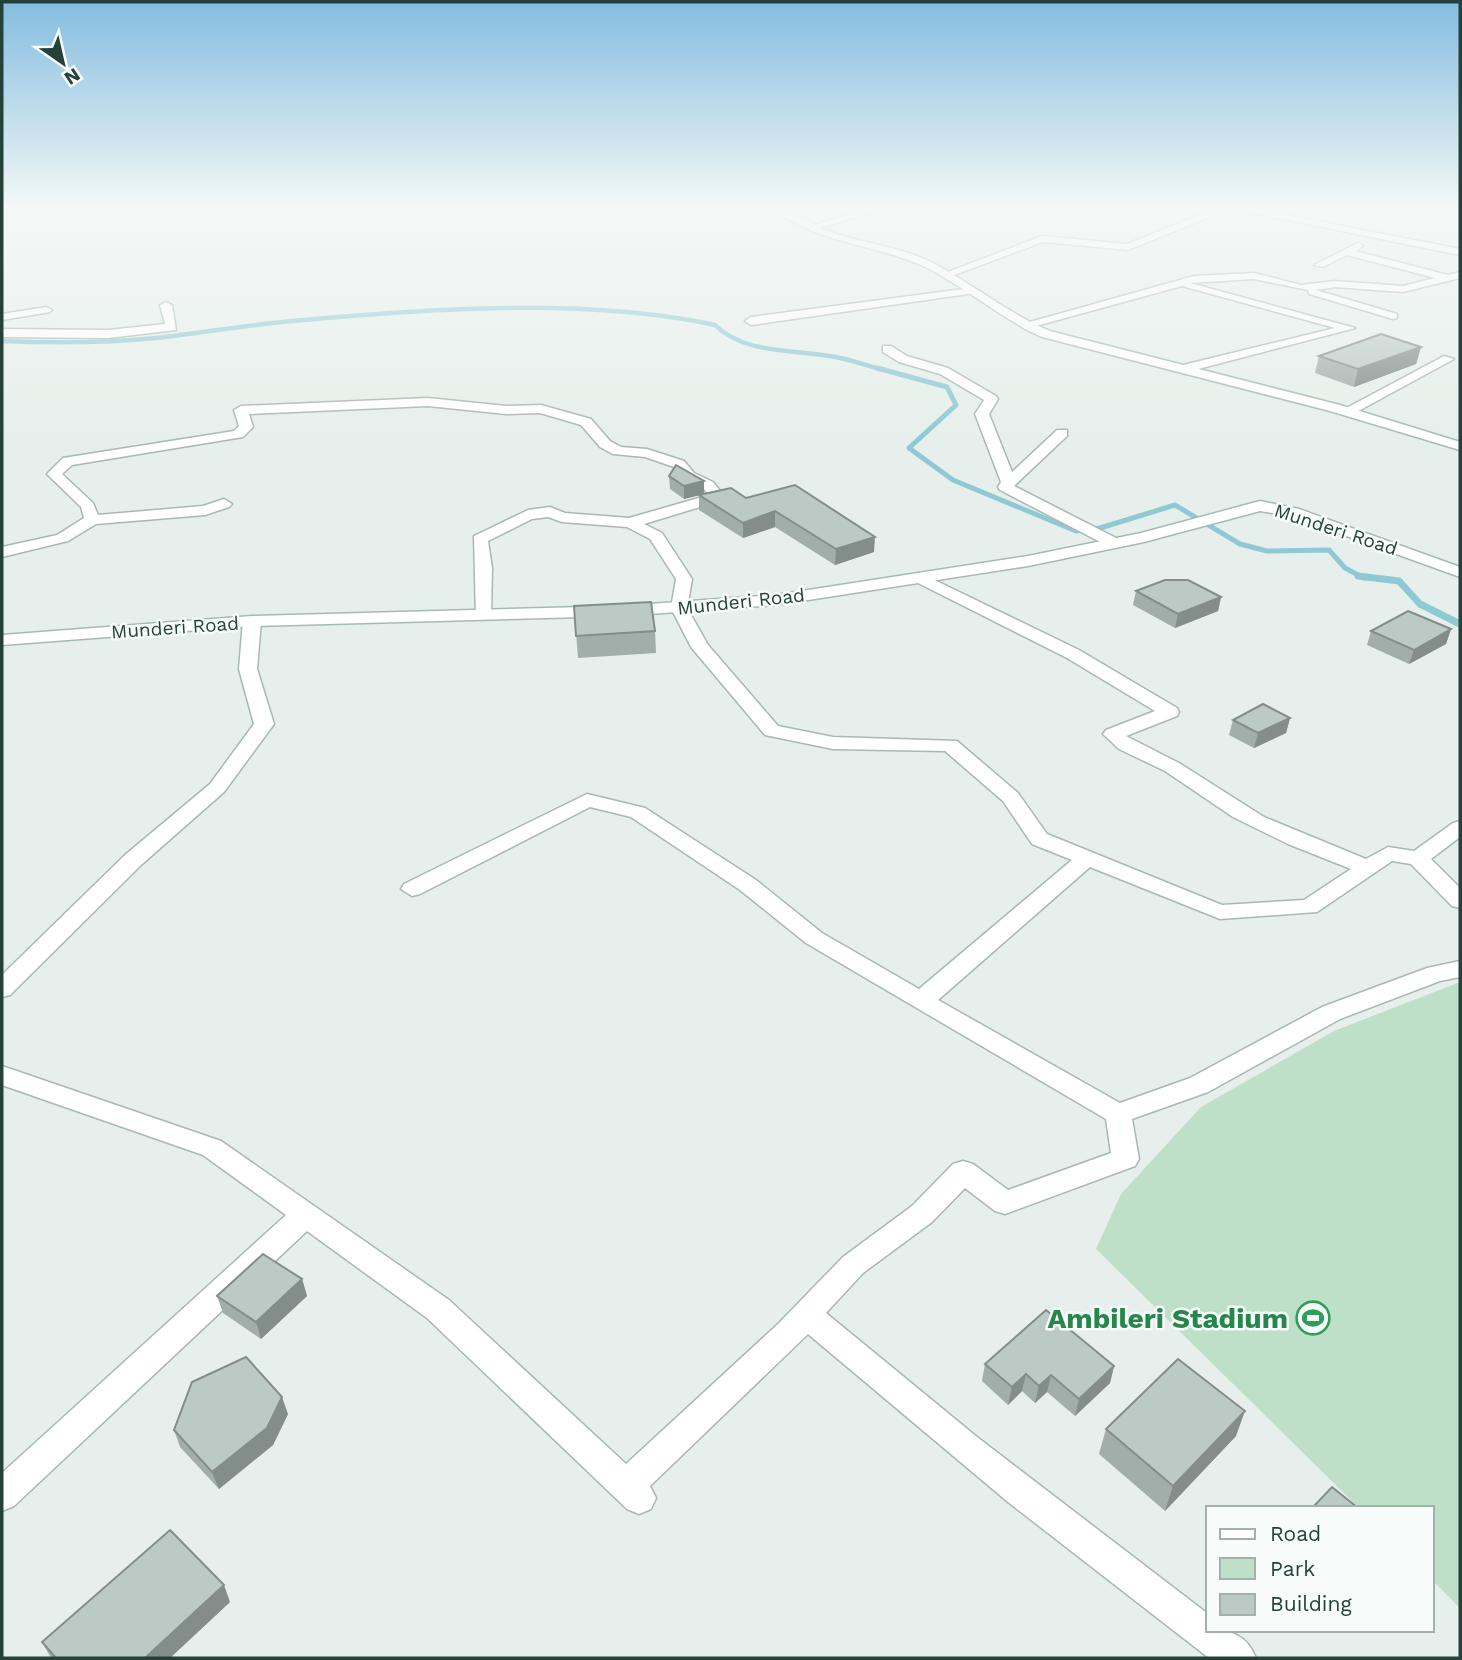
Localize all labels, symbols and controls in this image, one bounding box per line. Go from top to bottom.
north arrow [28,28,98,98]
text: N [60,63,84,90]
street label: Munderi Road [1271,499,1400,560]
street label: Munderi Road [676,583,806,620]
street label: Munderi Road [110,612,240,643]
sports icon: Ambileri Stadium [1294,1299,1332,1337]
place label: Ambileri Stadium [1047,1302,1288,1335]
legend [1206,1506,1434,1632]
text: Road [1270,1521,1321,1546]
text: Park [1270,1556,1315,1581]
text: Building [1270,1591,1352,1616]

